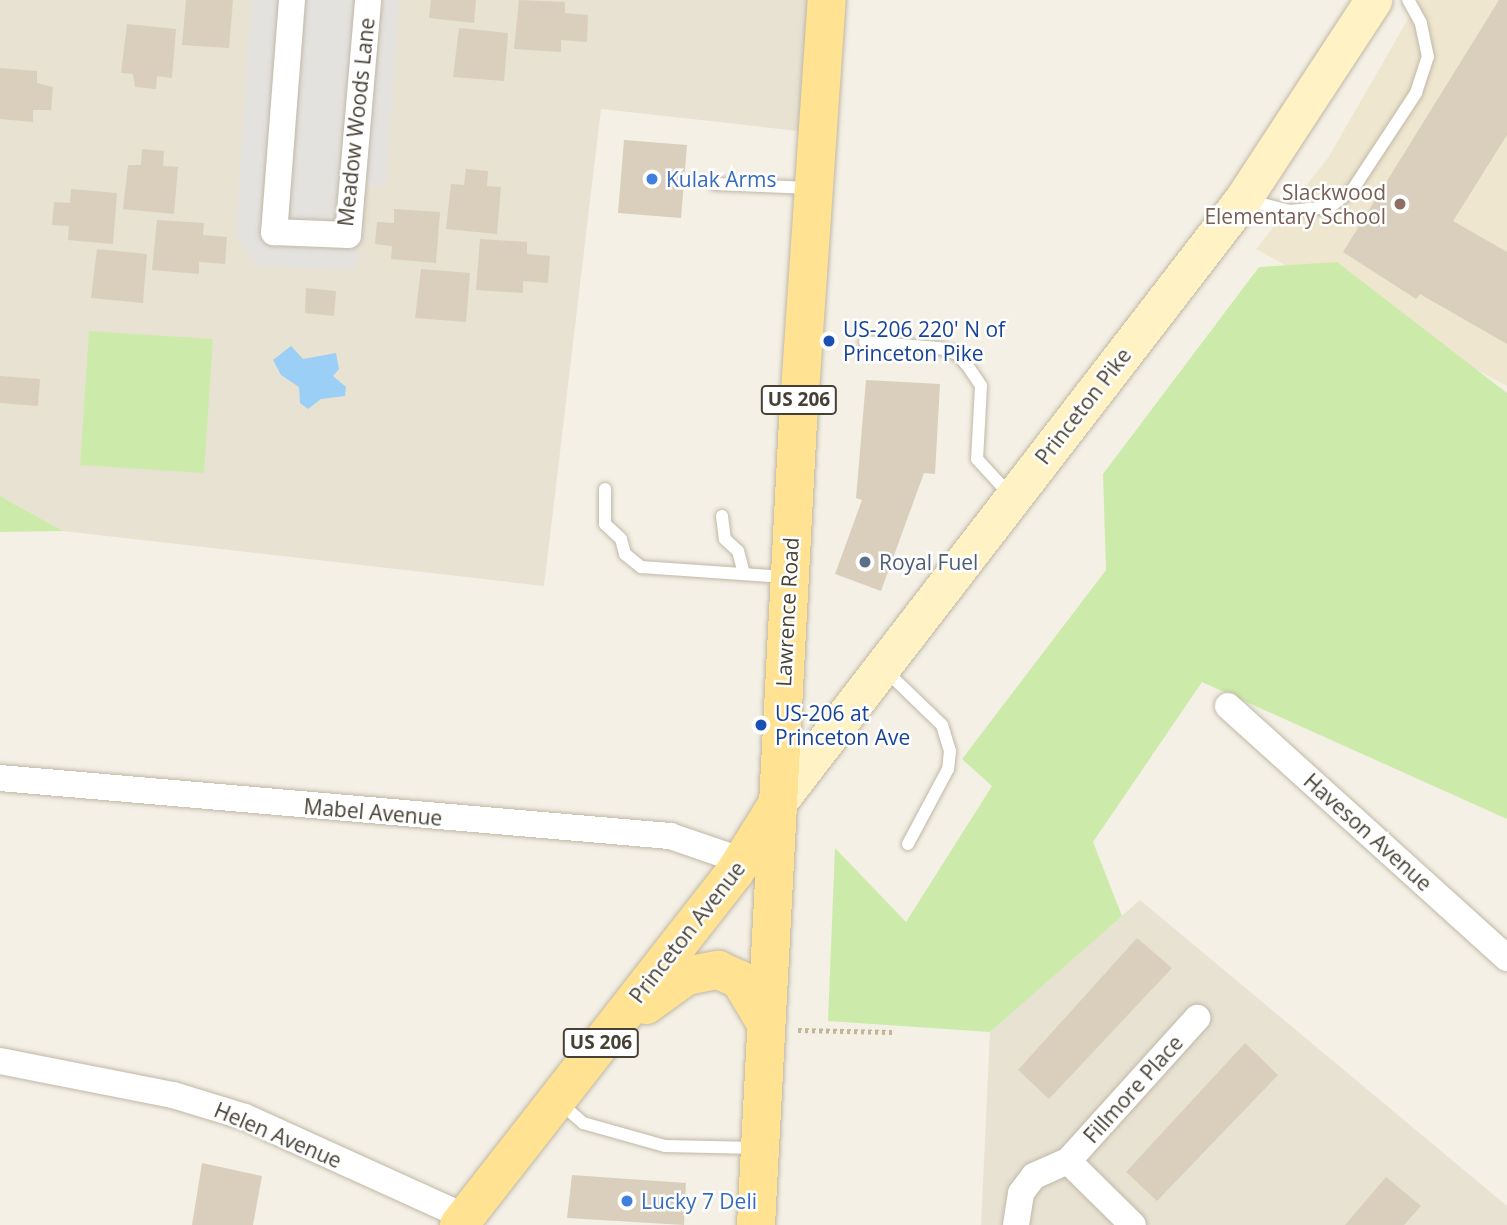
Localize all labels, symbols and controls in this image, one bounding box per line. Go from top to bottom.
street label: Meadow Woods Lane [333,16,379,228]
place label: Kulak Arms [666,166,777,192]
marker: Kulak Arms [644,171,660,187]
place label: Slackwood Elementary School [1204,179,1386,229]
marker: Slackwood Elementary School [1392,196,1408,212]
place label: US-206 220' N of Princeton Pike [843,316,1005,366]
marker: US-206 220' N of Princeton Pike [821,333,837,349]
street label: Princeton Pike [1030,343,1136,469]
road number: US 206 [760,384,838,416]
street label: Lawrence Road [771,537,803,687]
place label: Royal Fuel [879,549,978,575]
marker: Royal Fuel [857,554,873,570]
place label: US-206 at Princeton Ave [775,700,910,750]
marker: US-206 at Princeton Ave [753,717,769,733]
street label: Haveson Avenue [1299,768,1437,896]
street label: Mabel Avenue [303,793,443,831]
street label: Princeton Avenue [624,856,750,1008]
road number: US 206 [562,1028,640,1058]
street label: Fillmore Place [1078,1030,1188,1148]
street label: Helen Avenue [211,1097,345,1173]
place label: Lucky 7 Deli [641,1188,757,1214]
marker: Lucky 7 Deli [619,1193,635,1209]

